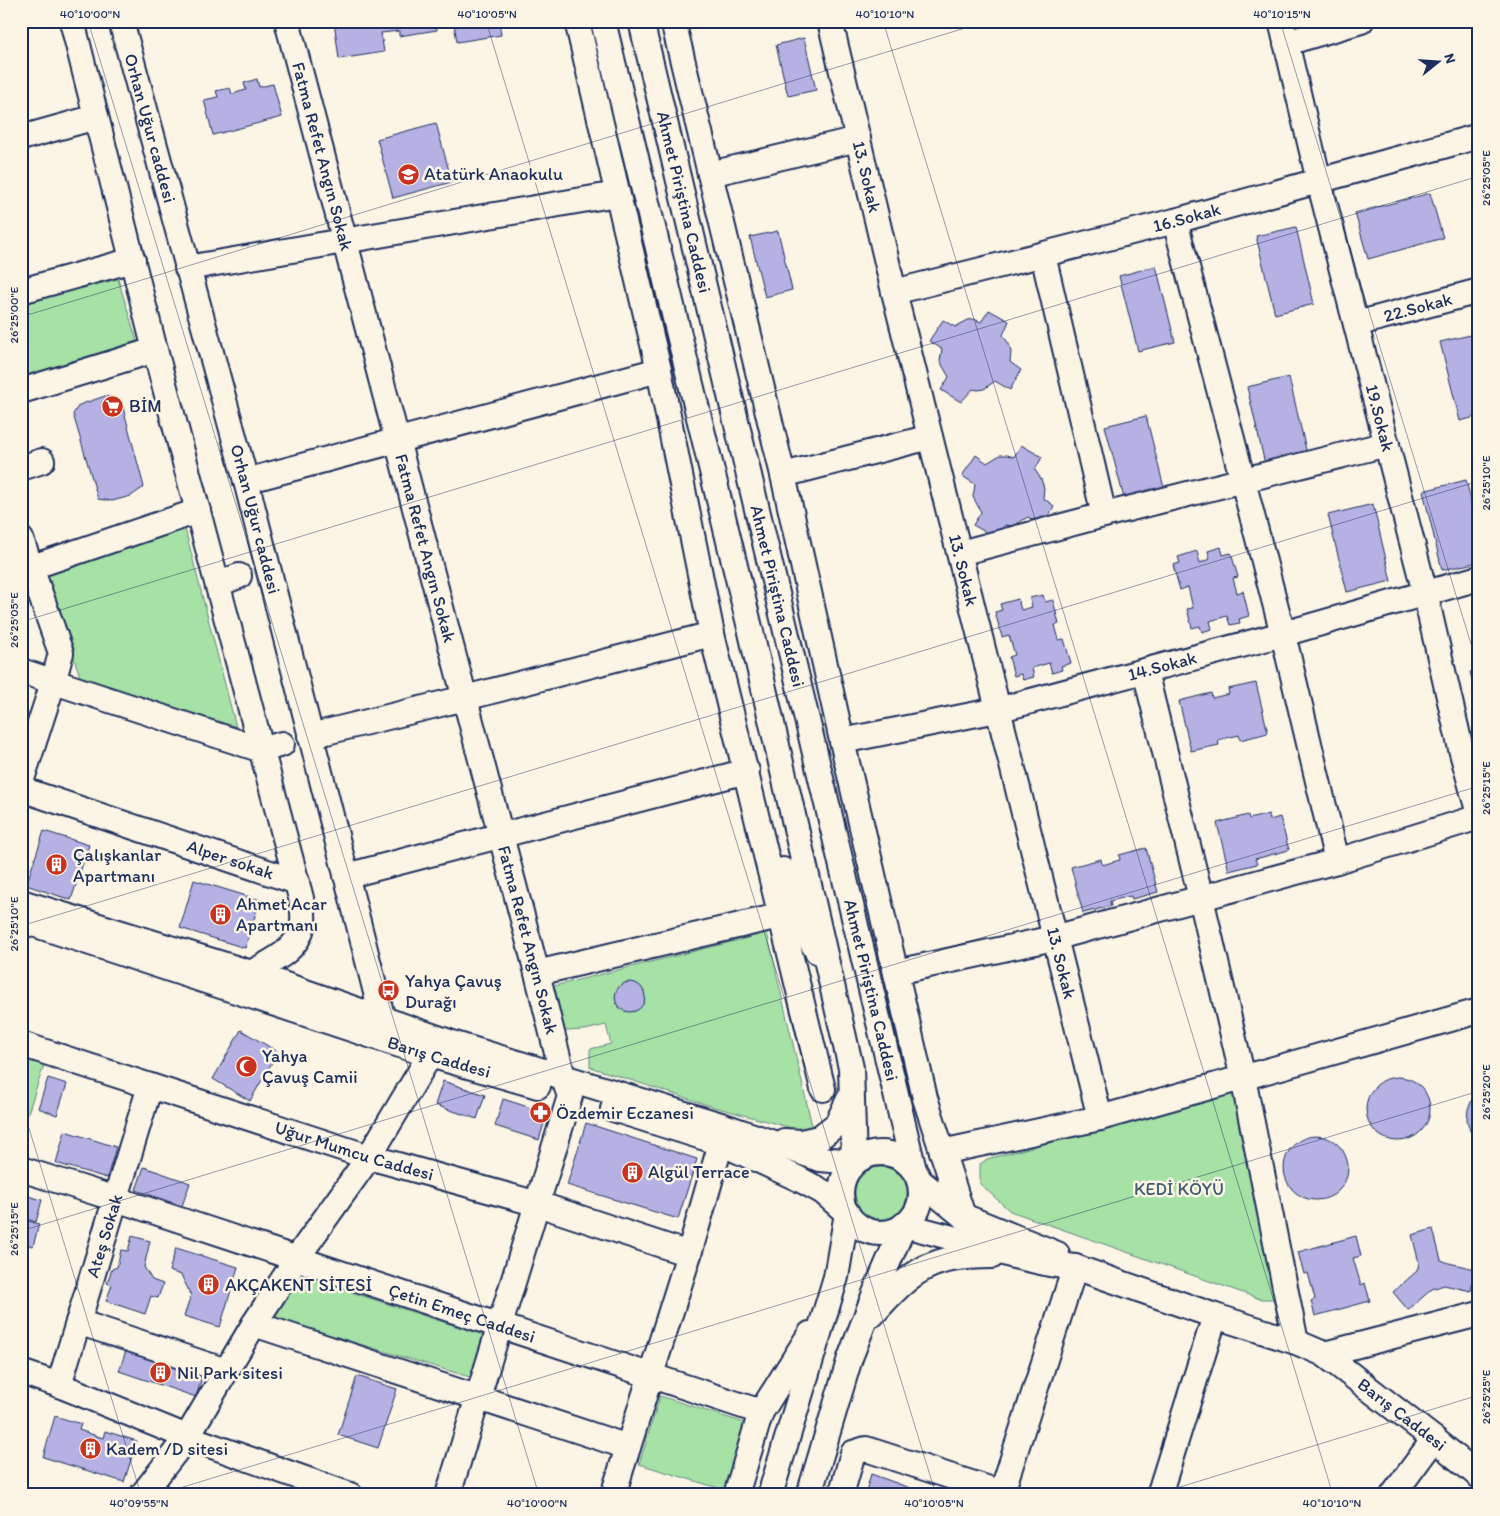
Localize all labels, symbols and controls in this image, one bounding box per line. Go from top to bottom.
text: 40°10'00"N [60,7,120,21]
text: 40°10'05"N [457,7,517,21]
text: 40°10'10"N [856,7,914,21]
text: 40°10'15"N [1253,7,1311,21]
north arrow [1412,38,1462,88]
street label: Orhan Uğur caddesi [119,51,181,205]
text: N [1440,51,1459,65]
street label: Fatma Refet Angın Sokak [287,60,358,254]
street label: Ahmet Piriştina Caddesi [652,109,716,295]
street label: 13. Sokak [848,138,886,215]
text: 26°25'05"E [1479,150,1493,206]
school or university icon: Atatürk Anaokulu [396,162,420,186]
place label: Atatürk Anaokulu [424,163,563,185]
street label: 16.Sokak [1151,198,1223,237]
text: 26°25'00"E [7,286,21,343]
street label: 22.Sokak [1381,288,1455,327]
street label: 19.Sokak [1361,382,1399,454]
supermarket icon: BİM [101,394,125,418]
place label: BİM [129,395,162,417]
street label: Orhan Uğur caddesi [226,442,285,596]
street label: Fatma Refet Angın Sokak [390,451,461,645]
text: 26°25'10"E [1479,455,1493,511]
street label: Ahmet Piriştina Caddesi [745,503,810,689]
street label: 13. Sokak [944,532,983,608]
text: 26°25'05"E [7,592,21,648]
street label: 14.Sokak [1125,646,1199,686]
text: 26°25'15"E [1479,761,1493,815]
street label: Alper sokak [184,835,277,885]
street label: Fatma Refet Angın Sokak [493,843,563,1037]
place label: Çalışkanlar Apartmanı [73,844,162,887]
building icon: Çalışkanlar Apartmanı [45,853,69,877]
place label: Ahmet Acar Apartmanı [236,893,327,936]
text: 26°25'10"E [7,896,21,952]
street label: Ahmet Piriştina Caddesi [839,897,903,1083]
building icon: Ahmet Acar Apartmanı [208,902,232,926]
street label: 13. Sokak [1042,925,1081,1001]
place label: Yahya Çavuş Durağı [405,970,502,1013]
bus stop icon: Yahya Çavuş Durağı [377,979,401,1003]
street label: Barış Caddesi [385,1031,493,1083]
place label: Yahya Çavuş Camii [262,1045,358,1088]
mosque icon: Yahya Çavuş Camii [234,1054,258,1078]
text: 26°25'20"E [1479,1064,1493,1120]
pharmacy icon: Özdemir Eczanesi [528,1101,552,1125]
place label: Özdemir Eczanesi [556,1102,694,1124]
street label: Uğur Mumcu Caddesi [272,1116,436,1185]
building icon: Algül Terrace [620,1160,644,1184]
place label: Algül Terrace [648,1161,750,1183]
park label: KEDİ KÖYÜ [1134,1178,1224,1200]
street label: Ateş Sokak [81,1191,128,1280]
text: 26°25'15"E [7,1202,21,1256]
building icon: AKÇAKENT SİTESİ [197,1273,221,1297]
place label: AKÇAKENT SİTESİ [225,1274,372,1296]
street label: Çetin Emeç Caddesi [386,1279,538,1348]
building icon: Nil Park sitesi [149,1361,173,1385]
place label: Nil Park sitesi [177,1362,283,1384]
text: 26°25'25"E [1479,1369,1493,1424]
street label: Barış Caddesi [1353,1373,1451,1456]
building icon: Kadem /D sitesi [78,1437,102,1461]
place label: Kadem /D sitesi [106,1438,228,1460]
text: 40°09'55"N [109,1496,169,1510]
text: 40°10'00"N [507,1496,567,1510]
text: 40°10'05"N [904,1496,964,1510]
text: 40°10'10"N [1303,1496,1361,1510]

